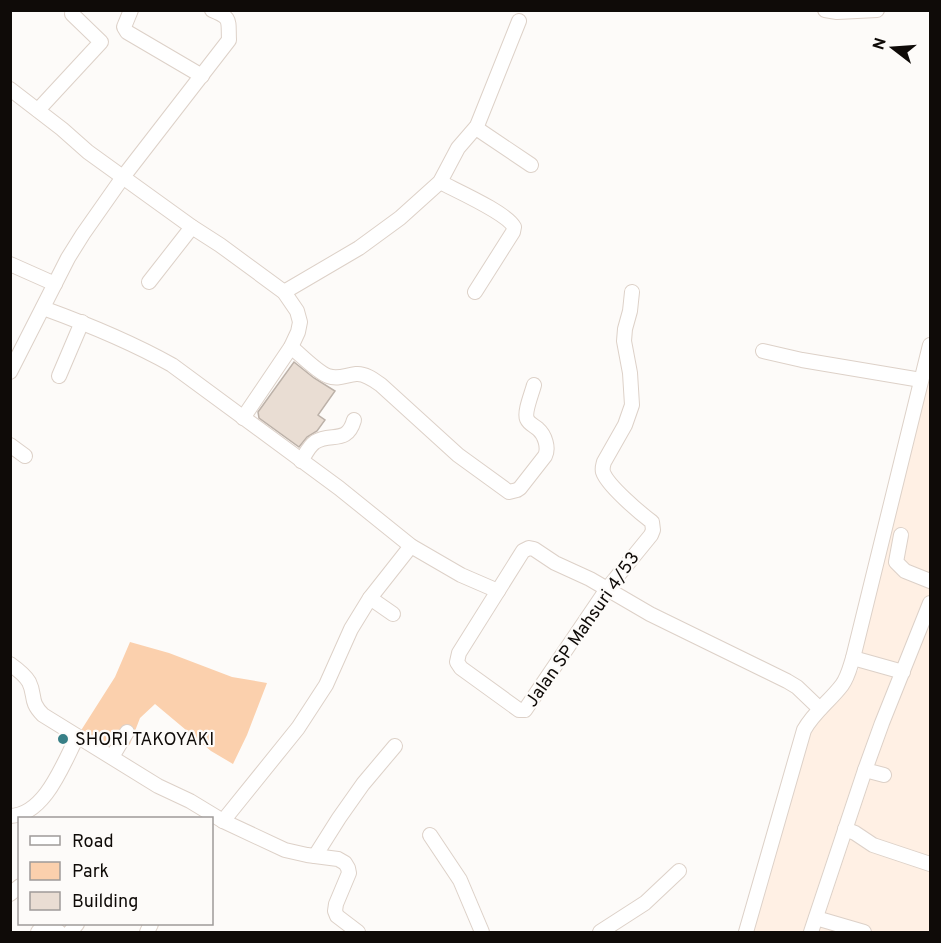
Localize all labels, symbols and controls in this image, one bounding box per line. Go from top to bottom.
north arrow [863,18,923,78]
text: N [869,36,892,53]
street label: Jalan SP Mahsuri 4/53 [521,548,645,712]
place label: SHORI TAKOYAKI [75,729,214,752]
marker: SHORI TAKOYAKI [56,732,70,746]
legend [18,817,213,925]
text: Road [72,831,114,854]
text: Park [72,861,109,884]
text: Building [72,891,138,914]

